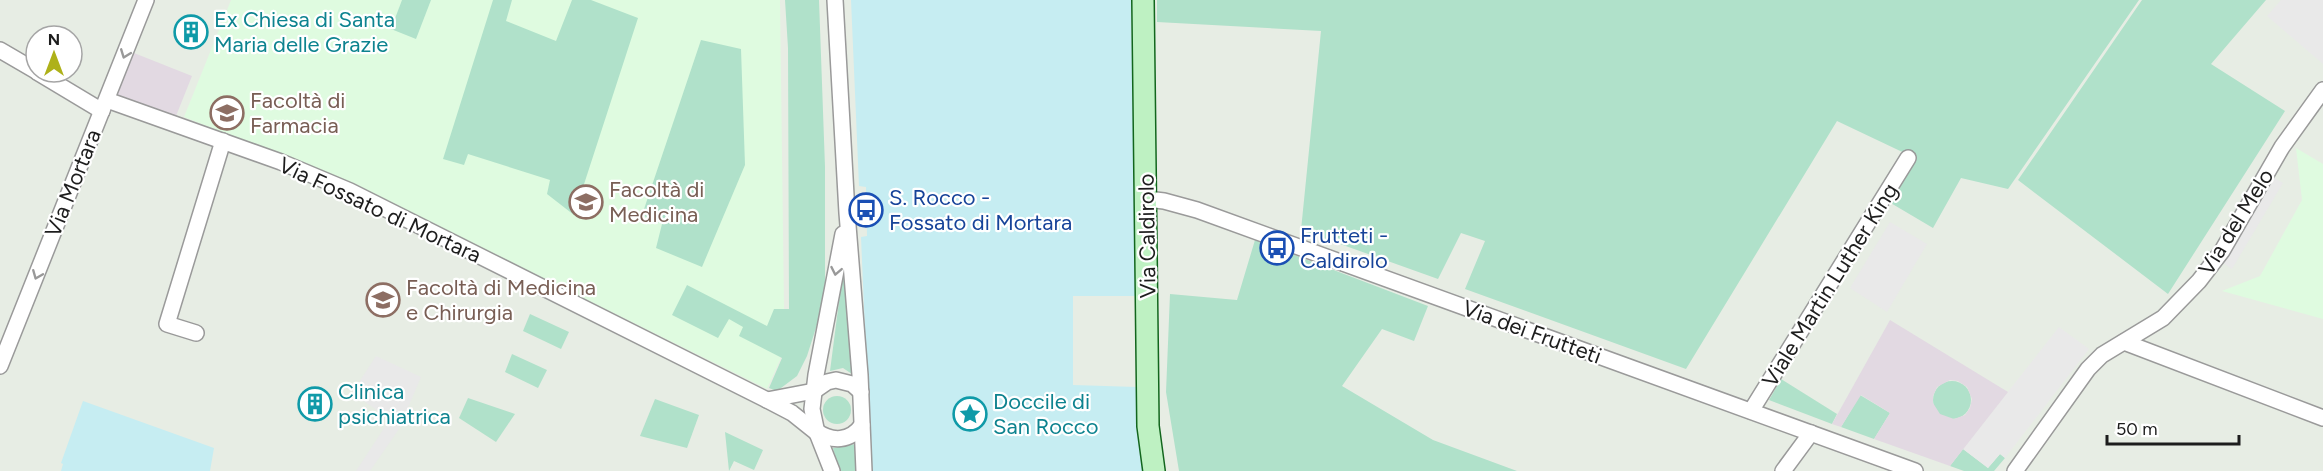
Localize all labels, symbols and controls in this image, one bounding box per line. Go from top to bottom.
place label: Ex Chiesa di Santa Maria delle Grazie [214,6,395,58]
building icon: Ex Chiesa di Santa Maria delle Grazie [173,14,209,50]
north arrow [24,24,84,84]
text: N [48,30,60,49]
one-way arrow [119,49,132,59]
place label: Facoltà di Farmacia [250,87,345,139]
school or university icon: Facoltà di Farmacia [209,95,245,131]
street label: Via Mortara [39,125,107,241]
street label: Via Fossato di Mortara [275,151,485,269]
street label: Via del Melo [2193,164,2279,280]
street label: Via Caldirolo [1132,173,1162,299]
place label: Facoltà di Medicina [609,176,704,228]
street label: Viale Martin Luther King [1756,178,1904,392]
school or university icon: Facoltà di Medicina [568,184,604,220]
place label: S. Rocco - Fossato di Mortara [889,184,1072,236]
bus stop icon: S. Rocco - Fossato di Mortara [848,192,884,228]
place label: Frutteti - Caldirolo [1300,222,1388,274]
bus stop icon: Frutteti - Caldirolo [1259,230,1295,266]
one-way arrow [830,266,843,276]
one-way arrow [31,269,44,279]
place label: Facoltà di Medicina e Chirurgia [406,274,596,326]
school or university icon: Facoltà di Medicina e Chirurgia [365,282,401,318]
street label: Via dei Frutteti [1459,294,1605,370]
place label: Clinica psichiatrica [338,378,451,430]
building icon: Clinica psichiatrica [297,386,333,422]
place label: Doccile di San Rocco [993,388,1099,440]
place icon: Doccile di San Rocco [952,396,988,432]
scale bar [2107,408,2239,446]
text: 50 m [2116,418,2158,440]

